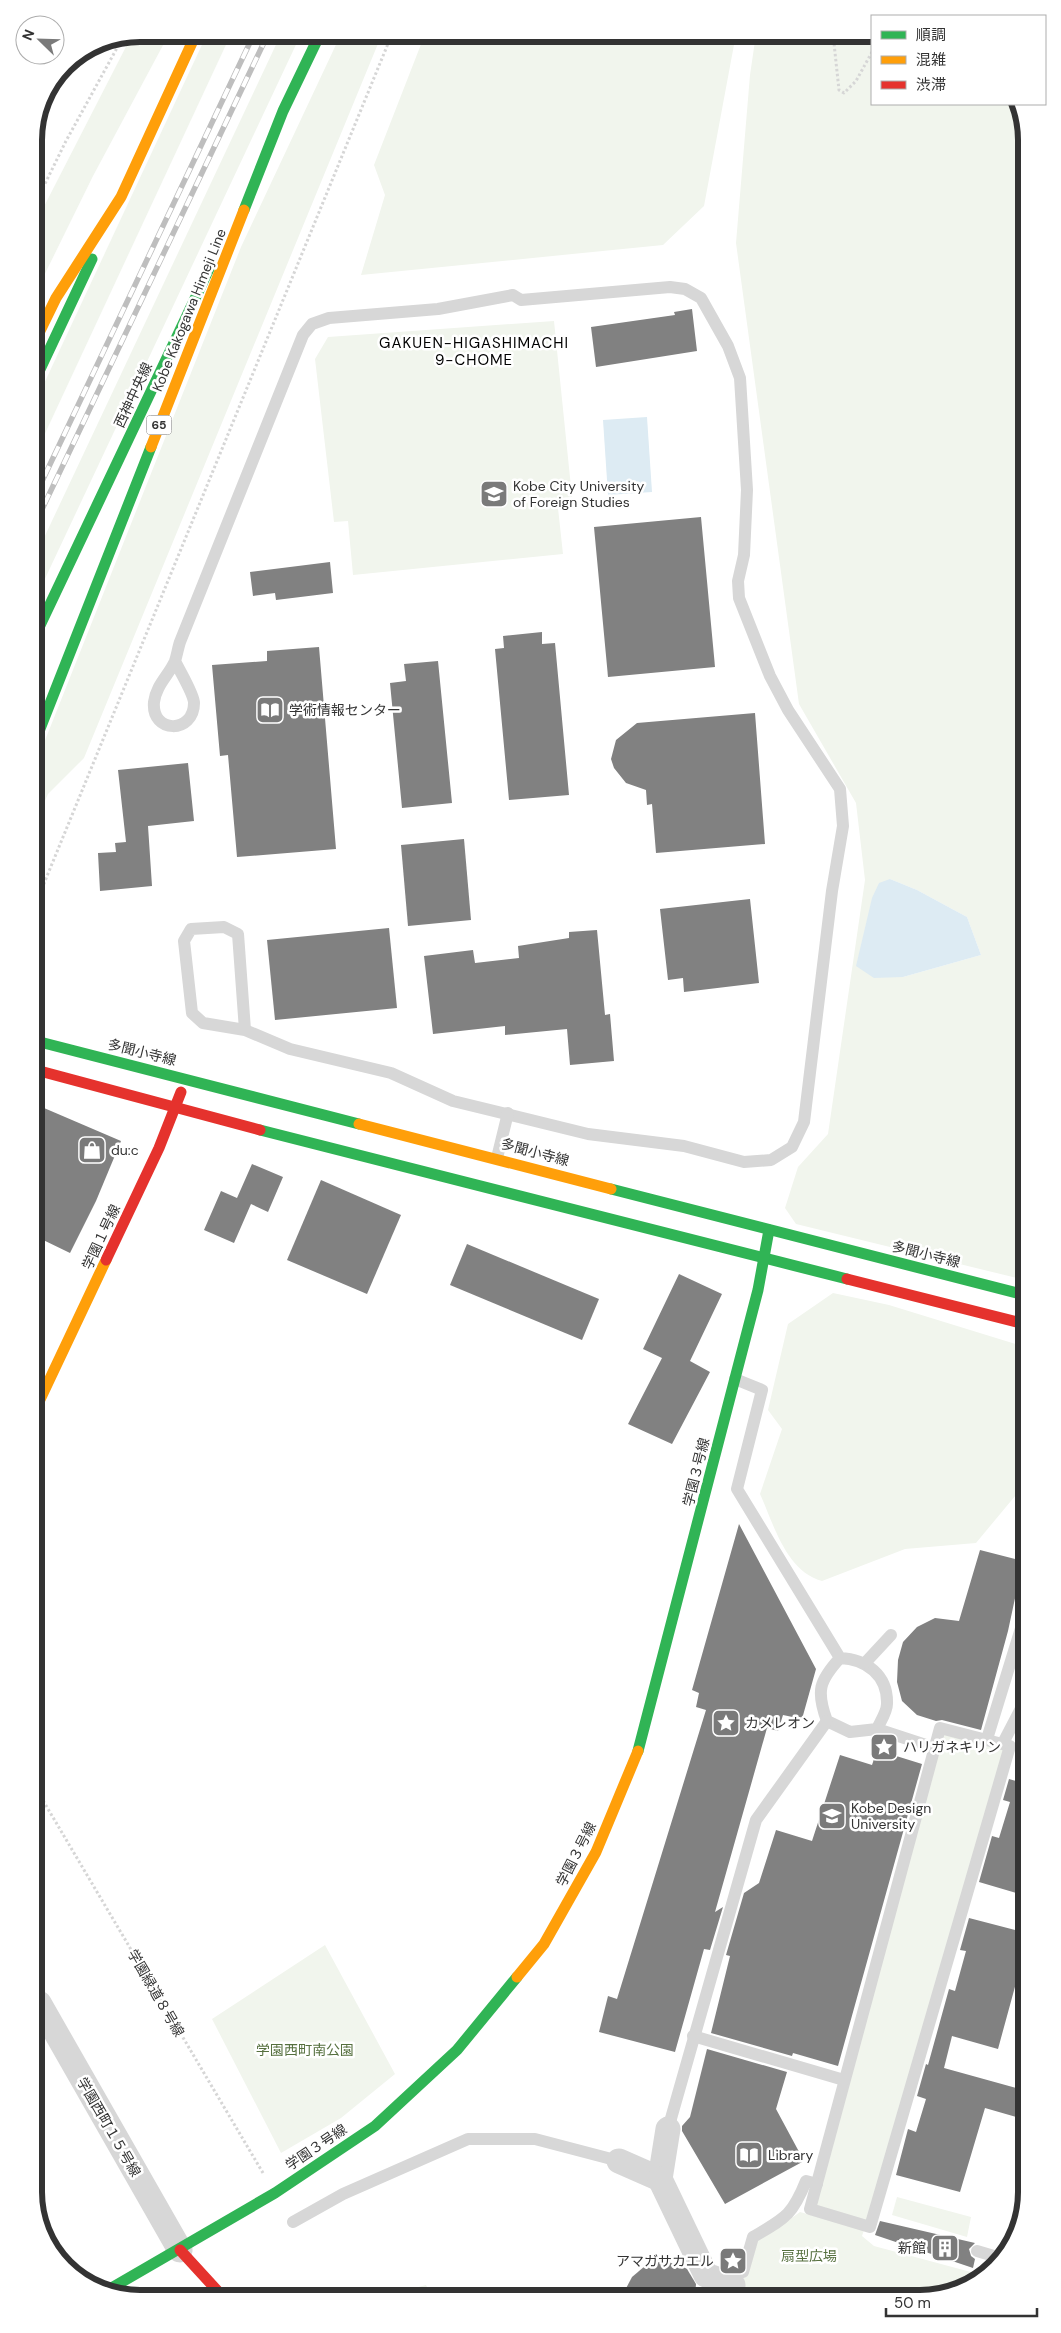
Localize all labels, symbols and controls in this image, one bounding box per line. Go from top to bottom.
north arrow [15,15,65,65]
legend [871,15,1046,105]
text: 順調 [916,25,946,45]
text: N [18,27,38,43]
text: 混雑 [916,50,946,70]
text: 渋滞 [916,75,946,95]
street label: Kobe Kakogawa Himeji Line [148,226,230,394]
district label: GAKUEN-HIGASHIMACHI 9-CHOME [379,333,569,370]
street label: 西神中央線 [110,359,156,431]
road number: 65 [146,416,172,434]
place label: Kobe City University of Foreign Studies [513,477,644,511]
school or university icon: Kobe City University of Foreign Studies [479,479,509,509]
library icon: 学術情報センター [255,695,285,725]
place label: 学術情報センター [289,701,401,719]
street label: 多聞小寺線 [106,1035,178,1069]
street label: 多聞小寺線 [499,1134,571,1170]
shop icon: du:c [77,1135,107,1165]
place label: du:c [111,1141,139,1159]
street label: 学園１号線 [78,1201,124,1273]
street label: 多聞小寺線 [890,1237,962,1271]
street label: 学園３号線 [679,1436,713,1508]
place icon: カメレオン [711,1708,741,1738]
place label: カメレオン [745,1714,815,1732]
place icon: ハリガネキリン [869,1732,899,1762]
place label: ハリガネキリン [903,1738,1001,1756]
place label: Kobe Design University [851,1799,931,1833]
school or university icon: Kobe Design University [817,1801,847,1831]
street label: 学園３号線 [552,1819,600,1889]
street label: 学園緑道８号線 [124,1946,188,2040]
park label: 学園西町南公園 [256,2041,354,2059]
street label: 学園西町１５号線 [73,2074,145,2180]
street label: 学園３号線 [282,2120,350,2174]
library icon: Library [734,2140,764,2170]
place label: Library [768,2146,813,2164]
building icon: 新館 [930,2233,960,2263]
place label: 新館 [898,2239,926,2257]
place icon: アマガサカエル [718,2246,748,2276]
park label: 扇型広場 [781,2247,837,2265]
place label: アマガサカエル [616,2252,714,2270]
scale bar [886,2286,1037,2318]
text: 50 m [894,2293,931,2313]

